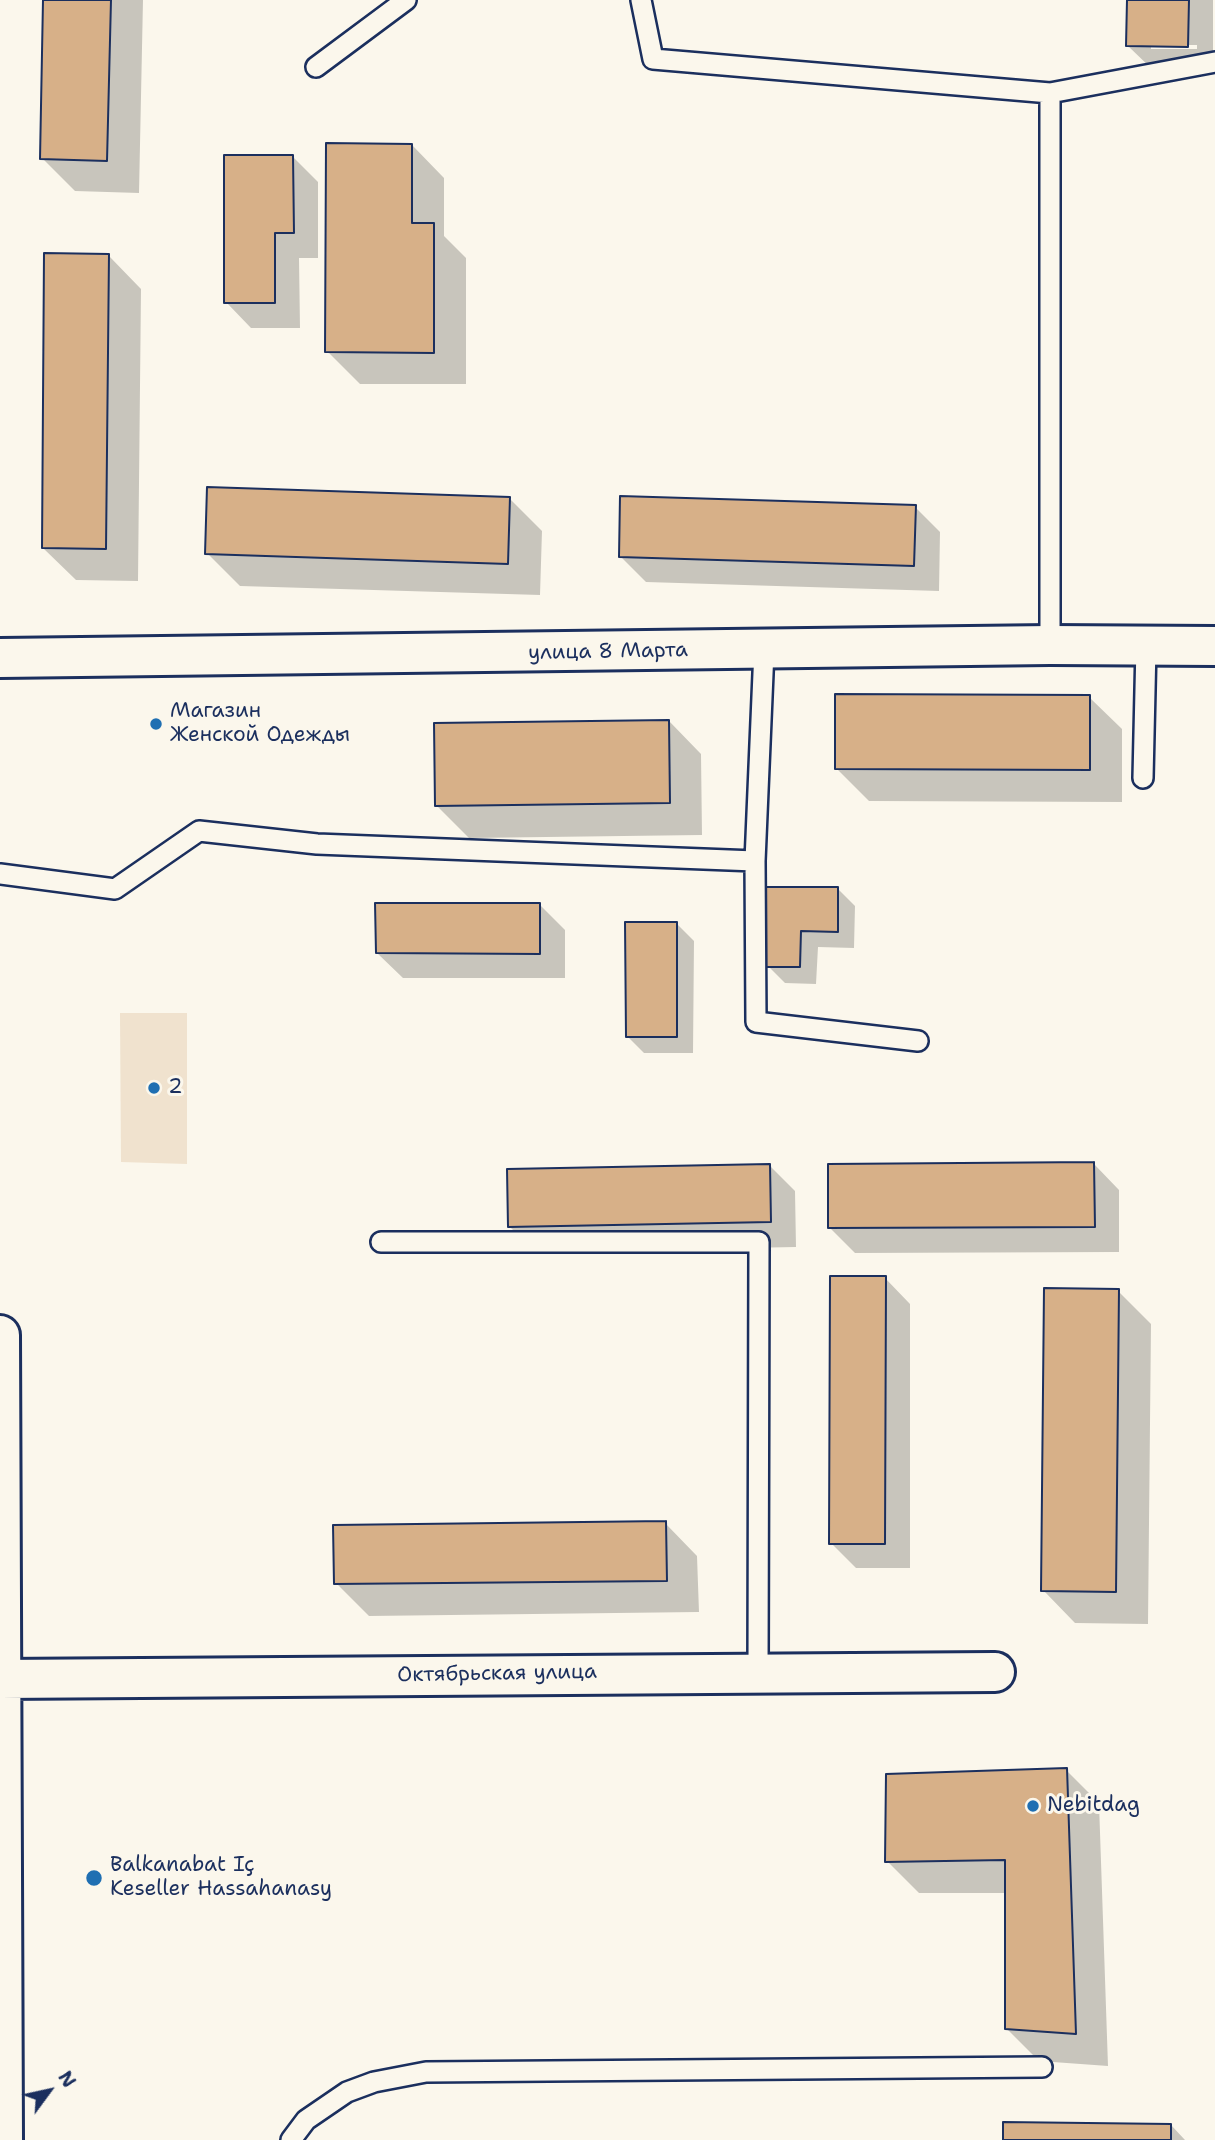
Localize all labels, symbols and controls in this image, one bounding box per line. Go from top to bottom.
street label: улица 8 Марта [528,638,688,666]
place label: Магазин Женской Одежды [170,699,350,749]
marker: Магазин Женской Одежды [148,716,164,732]
place label: 2 [168,1075,183,1101]
marker: 2 [146,1080,162,1096]
street label: Октябрьская улица [397,1660,597,1688]
place label: Nebitdag [1047,1793,1140,1819]
marker: Nebitdag [1025,1798,1041,1814]
place label: Balkanabat Iç Keseller Hassahanasy [110,1853,332,1903]
marker: Balkanabat Iç Keseller Hassahanasy [84,1868,104,1888]
north arrow [14,2056,84,2126]
text: N [52,2066,82,2092]

